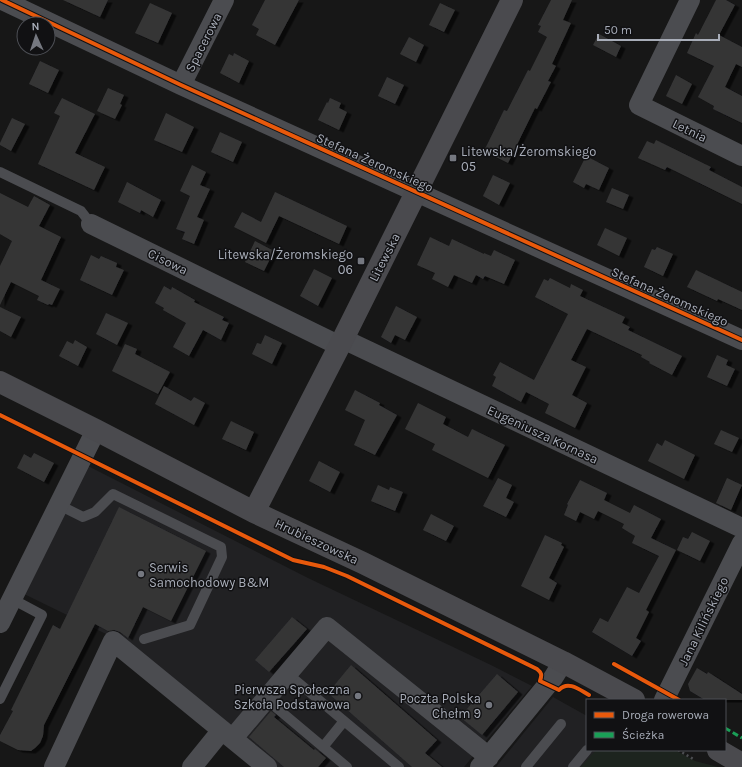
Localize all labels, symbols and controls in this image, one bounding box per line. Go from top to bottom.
street label: Spacerowa [182,10,225,74]
north arrow [16,16,56,56]
scale bar [598,16,719,42]
text: N [31,20,40,33]
text: 50 m [604,23,632,37]
street label: Letnia [670,116,709,145]
street label: Stefana Żeromskiego [314,130,436,195]
place label: Litewska/Żeromskiego 05 [461,144,596,174]
marker: Litewska/Żeromskiego 05 [448,153,458,163]
street label: Litewska [366,231,403,284]
street label: Cisowa [145,245,190,277]
place label: Litewska/Żeromskiego 06 [218,247,353,277]
marker: Litewska/Żeromskiego 06 [356,256,366,266]
street label: Stefana Żeromskiego [609,264,731,329]
street label: Eugeniusza Kornasa [485,402,601,467]
street label: Hrubieszowska [273,516,361,567]
place label: Serwis Samochodowy B&M [149,560,269,590]
marker: Serwis Samochodowy B&M [136,569,146,579]
street label: Jana Kilińskiego [675,574,731,668]
place label: Pierwsza Społeczna Szkoła Podstawowa [234,682,350,712]
marker: Pierwsza Społeczna Szkoła Podstawowa [353,691,363,701]
place label: Poczta Polska Chełm 9 [399,691,481,721]
legend [586,699,726,751]
marker: Poczta Polska Chełm 9 [484,700,494,710]
text: Droga rowerowa [622,708,709,722]
text: Ścieżka [622,727,664,742]

